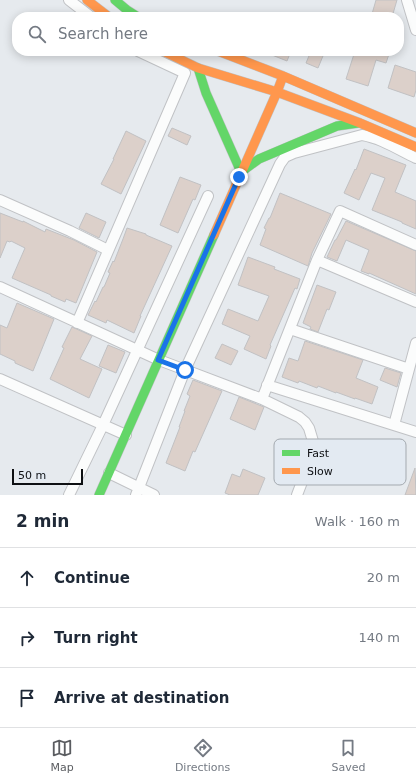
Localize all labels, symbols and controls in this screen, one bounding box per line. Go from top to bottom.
search box [12,12,404,56]
icon: search [26,23,48,45]
text: Search here [58,25,148,43]
route end [230,168,248,186]
route start [176,361,194,379]
legend [274,439,406,485]
text: Fast [307,447,330,460]
text: Slow [307,465,333,478]
scale bar [12,467,83,486]
text: 50 m [18,469,46,482]
text: 2 min [16,511,69,531]
text: Walk · 160 m [315,514,400,529]
icon: ahead [16,567,38,589]
text: Continue [54,569,130,587]
text: 20 m [367,570,400,585]
icon: right [16,627,38,649]
text: Turn right [54,629,138,647]
text: 140 m [358,630,400,645]
icon: arrive [16,687,38,709]
text: Arrive at destination [54,689,229,707]
tab: Map [51,737,74,774]
tab: Directions [175,737,230,774]
tab: Saved [331,737,365,774]

